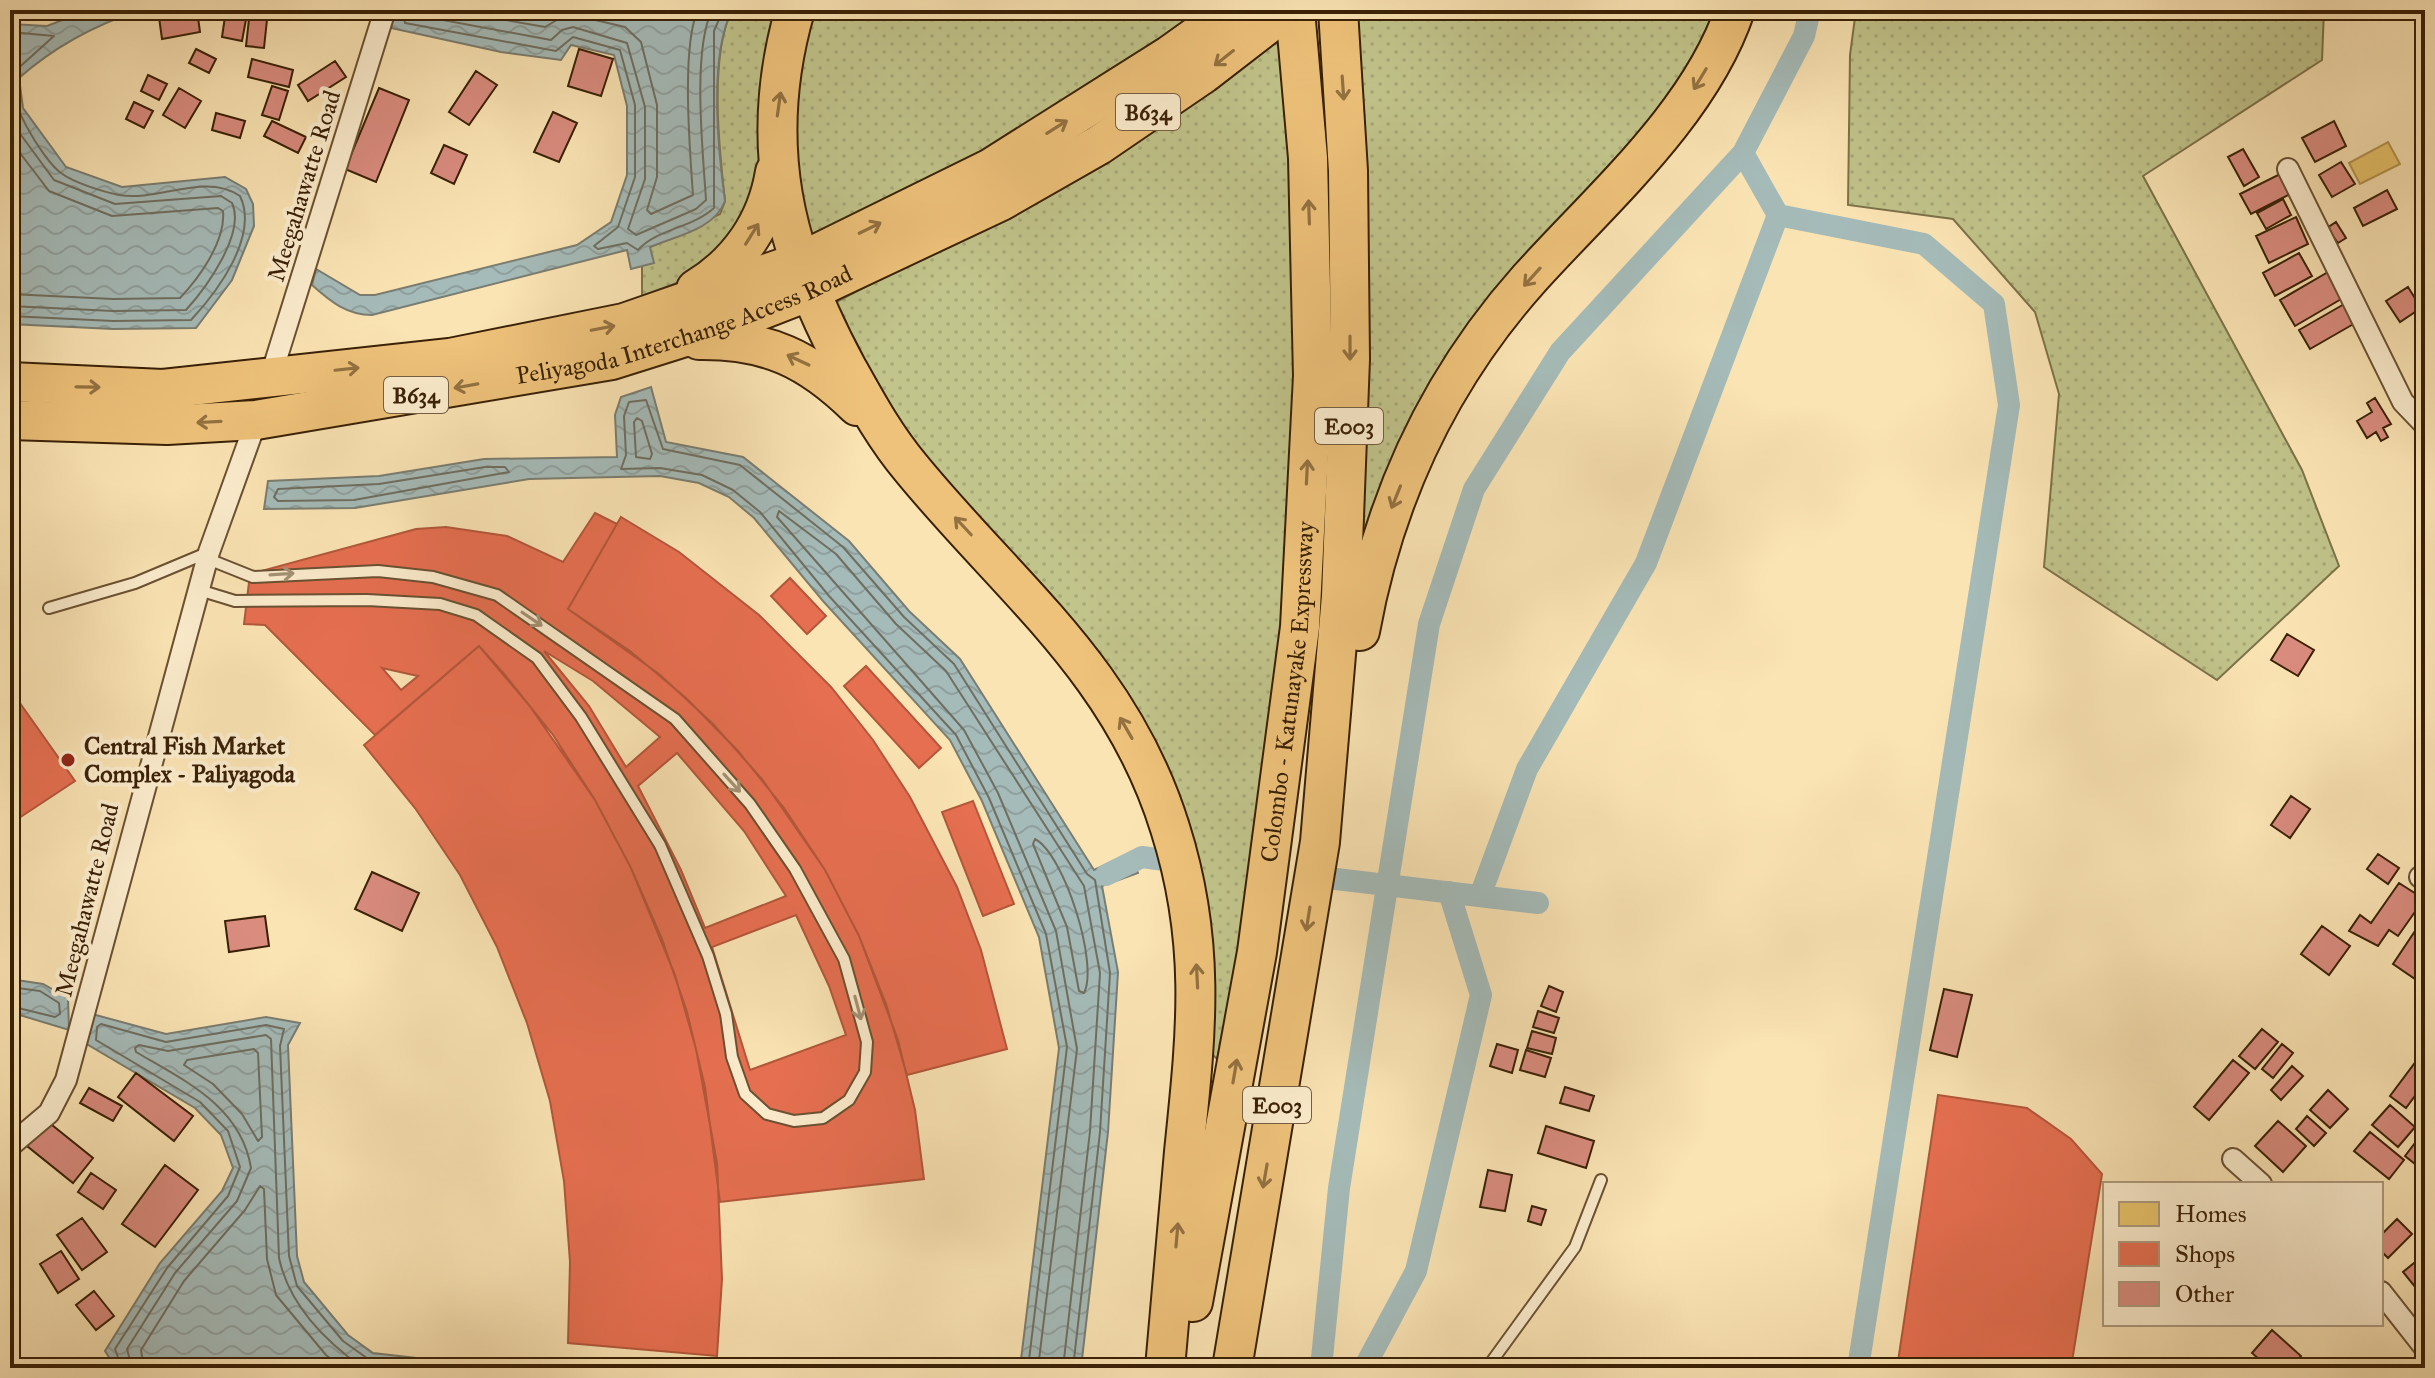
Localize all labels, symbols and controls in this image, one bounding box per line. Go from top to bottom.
one-way arrow [1214,49,1235,66]
one-way arrow [1692,67,1708,90]
one-way arrow [1336,74,1351,101]
street label: Meegahawatte Road [261,87,347,285]
one-way arrow [772,91,787,117]
road number: B634 [1116,94,1180,130]
one-way arrow [1045,119,1068,135]
one-way arrow [1302,199,1317,226]
one-way arrow [858,220,882,235]
one-way arrow [744,223,760,246]
street label: Peliyagoda Interchange Access Road [514,258,857,391]
one-way arrow [1522,267,1541,287]
one-way arrow [590,319,615,334]
one-way arrow [1342,334,1358,361]
one-way arrow [787,352,811,367]
one-way arrow [333,361,360,376]
road number: B634 [384,377,448,413]
one-way arrow [74,380,101,395]
one-way arrow [454,380,479,395]
road number: E003 [1315,408,1383,444]
one-way arrow [196,415,223,430]
one-way arrow [1300,459,1315,486]
one-way arrow [1388,484,1403,509]
one-way arrow [954,516,973,536]
street label: Colombo - Katunayake Expressway [1254,520,1320,864]
one-way arrow [268,567,295,582]
one-way arrow [521,610,543,627]
one-way arrow [1118,717,1134,740]
place label: Central Fish Market Complex - Paliyagoda [84,731,296,789]
marker: Central Fish Market Complex - Paliyagoda [59,751,77,769]
one-way arrow [722,772,740,792]
street label: Meegahawatte Road [48,800,126,1000]
one-way arrow [1300,906,1315,931]
one-way arrow [1189,963,1204,990]
one-way arrow [852,994,867,1020]
one-way arrow [1229,1059,1244,1084]
road number: E003 [1243,1087,1311,1123]
one-way arrow [1256,1162,1271,1188]
legend [2103,1182,2383,1326]
text: Homes [2175,1199,2247,1229]
one-way arrow [1170,1222,1185,1248]
text: Shops [2175,1239,2235,1269]
text: Other [2175,1279,2234,1309]

